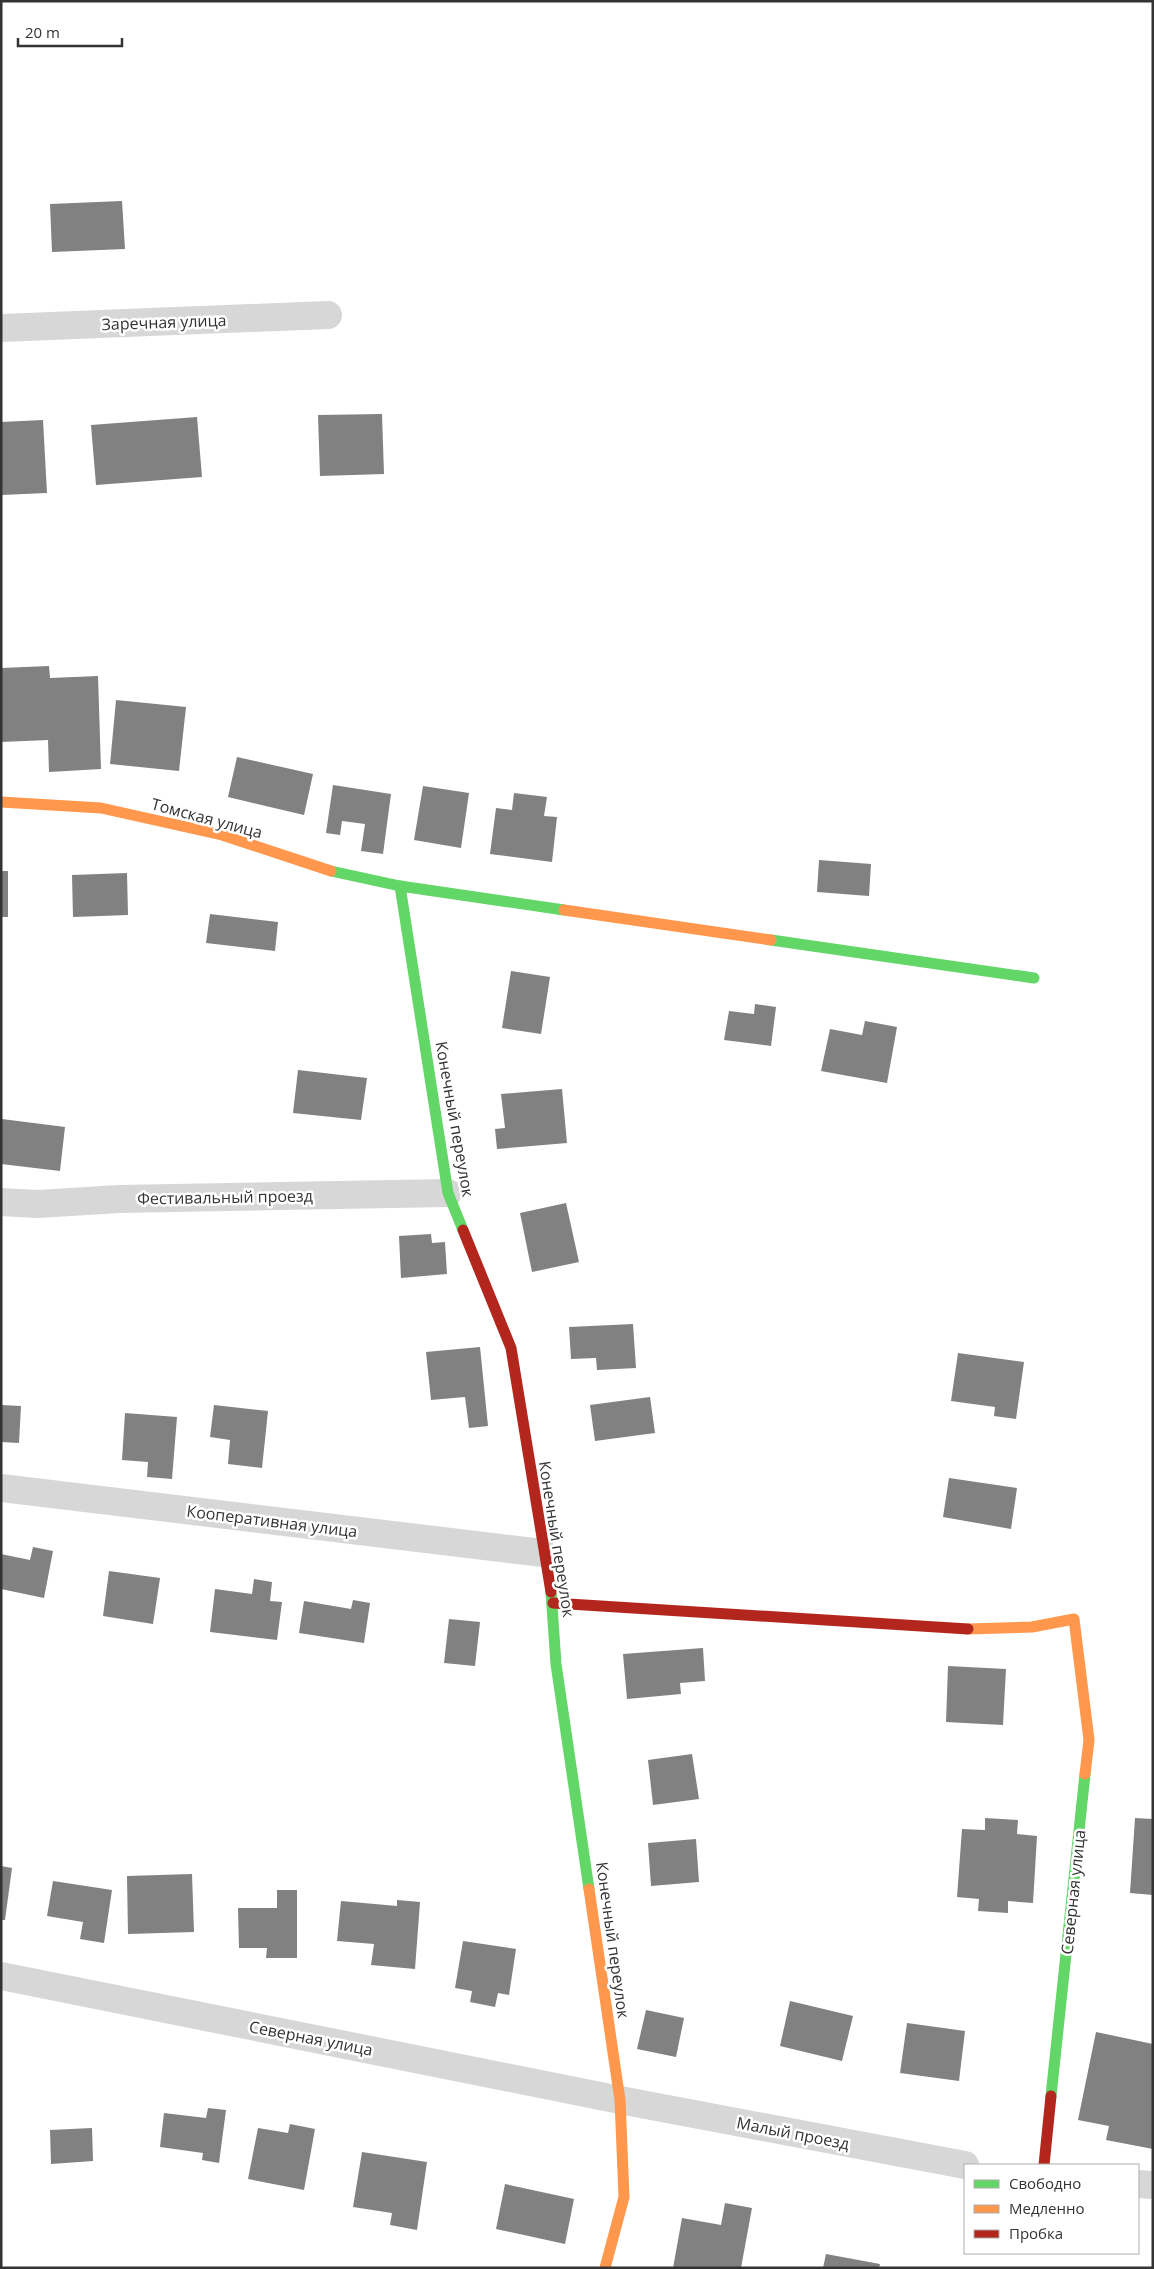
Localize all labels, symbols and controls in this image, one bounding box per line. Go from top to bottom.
scale bar [18,15,121,47]
text: 20 m [25,22,60,42]
street label: Заречная улица [101,309,227,335]
street label: Томская улица [149,793,265,843]
street label: Конечный переулок [430,1039,480,1199]
street label: Фестивальный проезд [137,1184,313,1210]
street label: Конечный переулок [534,1459,580,1619]
street label: Кооперативная улица [185,1500,359,1542]
street label: Северная улица [1056,1829,1090,1955]
street label: Конечный переулок [591,1860,635,2020]
street label: Северная улица [247,2015,375,2061]
street label: Малый проезд [735,2111,851,2155]
legend [964,2164,1139,2254]
text: Свободно [1009,2173,1081,2193]
text: Медленно [1009,2198,1085,2218]
text: Пробка [1009,2223,1063,2243]

